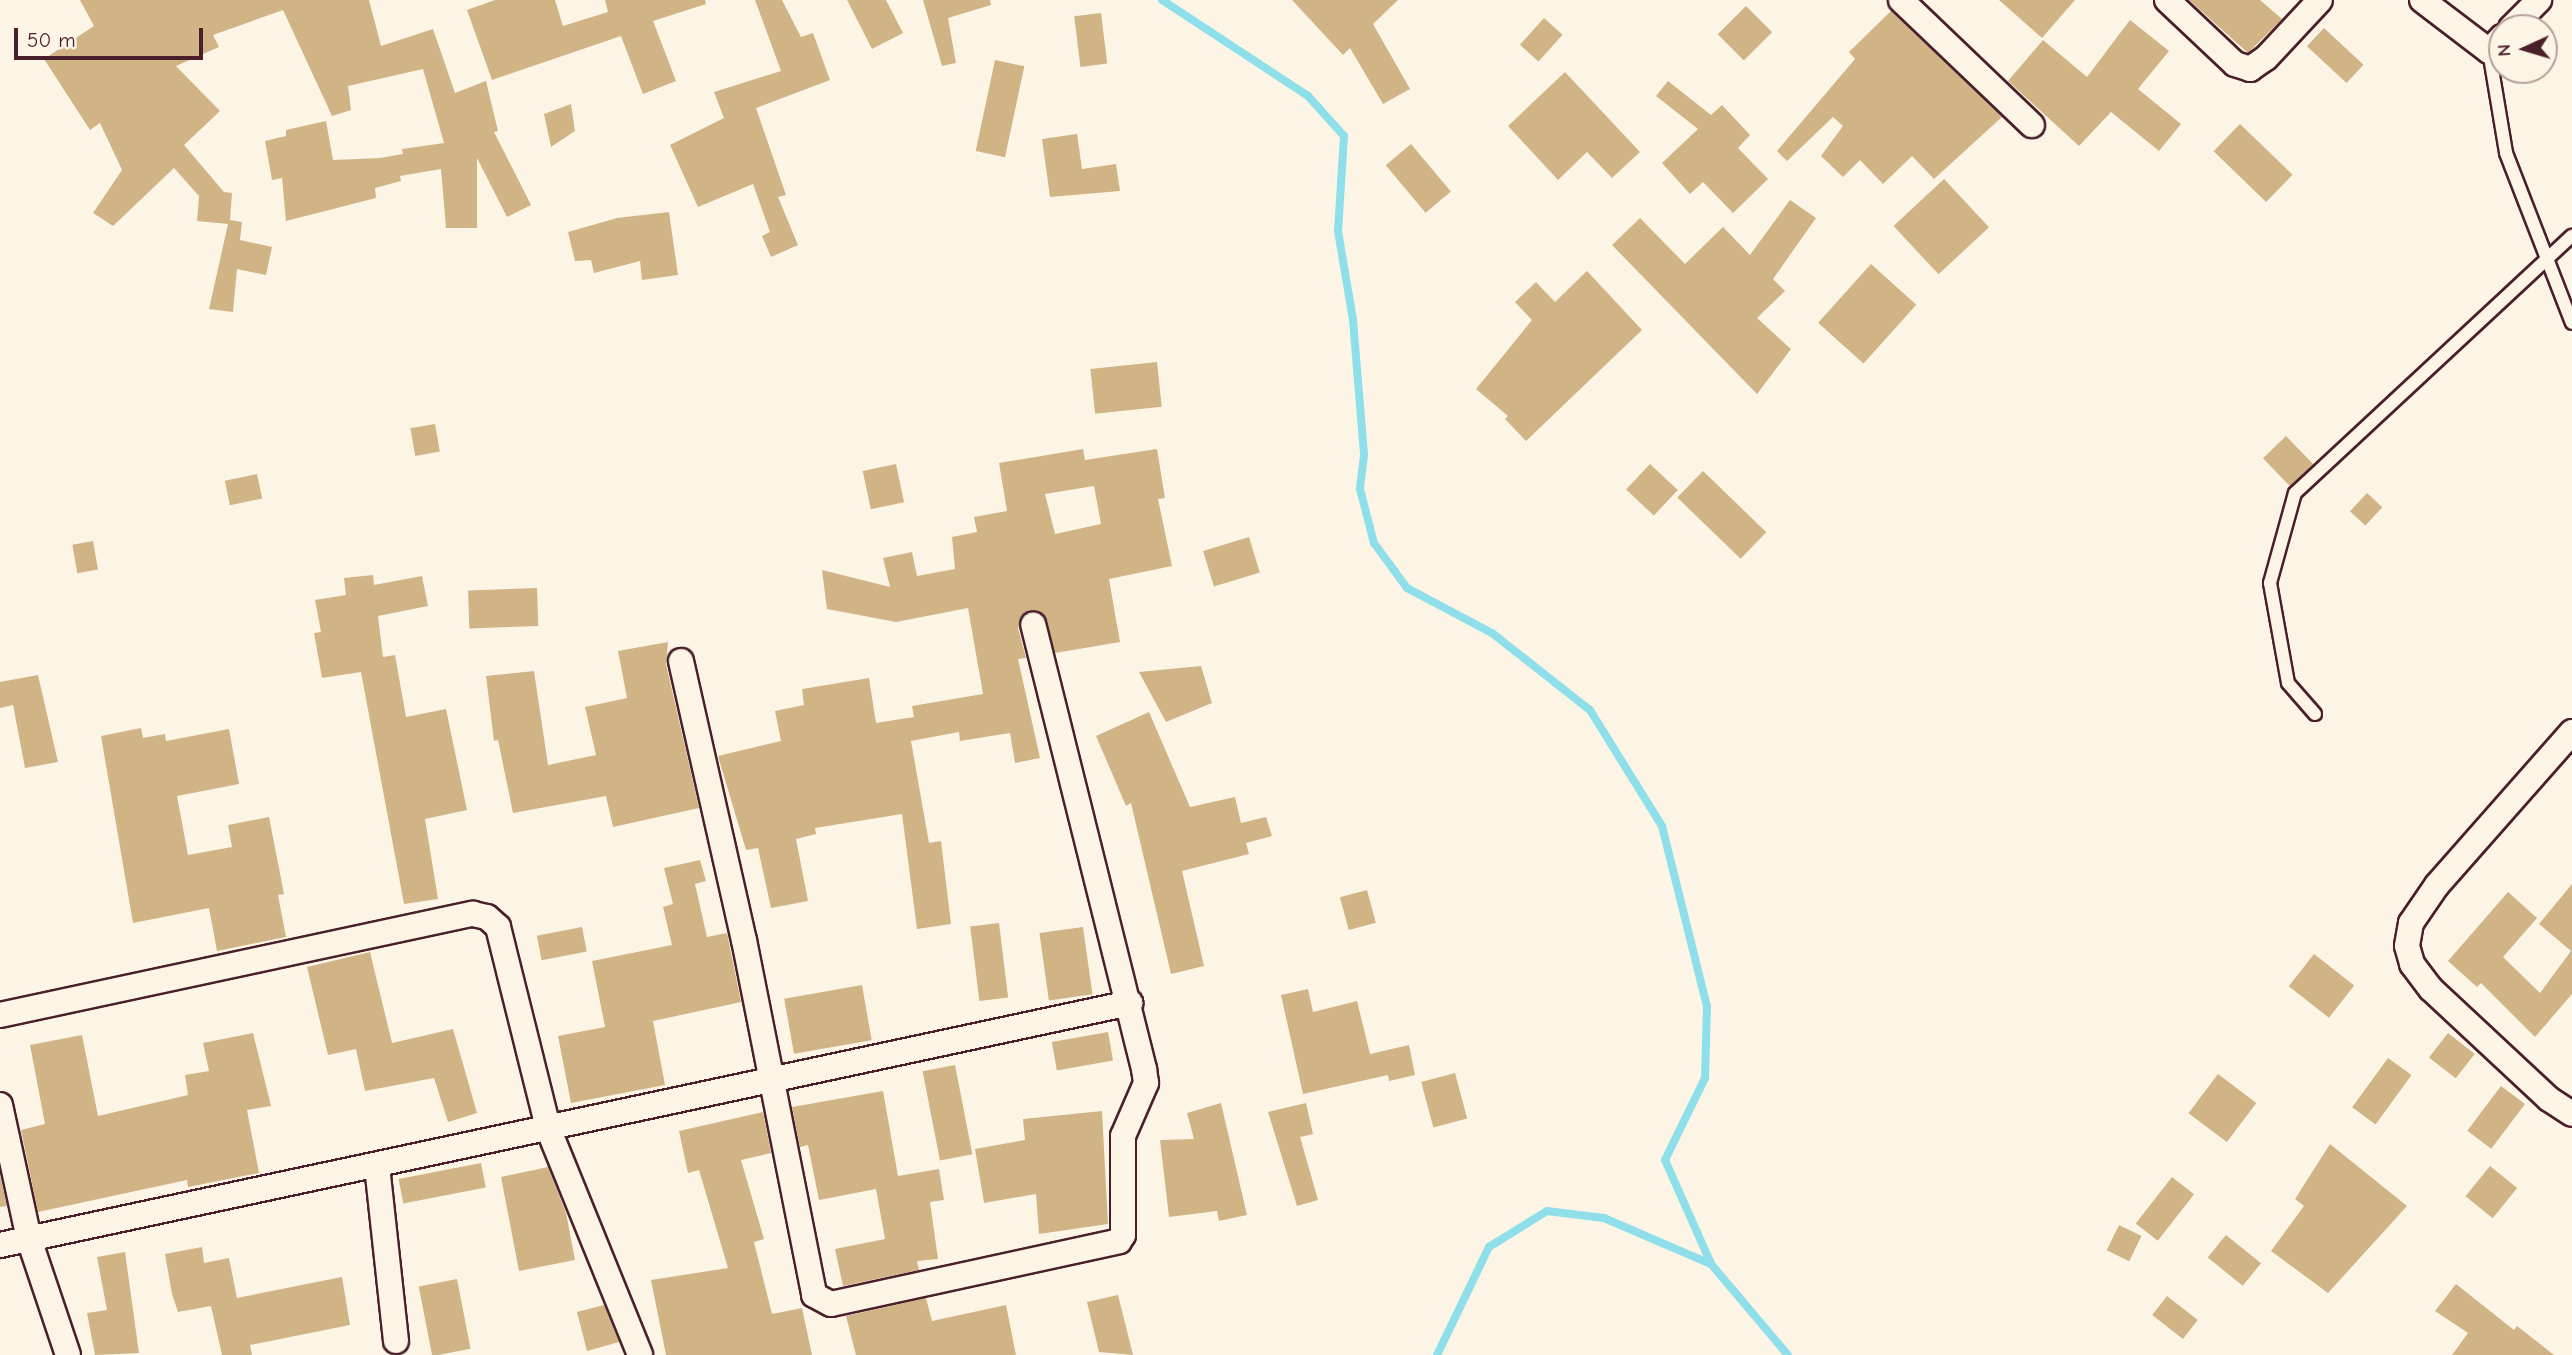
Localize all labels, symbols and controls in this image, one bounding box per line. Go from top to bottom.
scale bar [18,14,206,58]
north arrow [2488,14,2558,84]
text: 50 m [27,28,76,52]
text: N [2493,43,2515,57]

